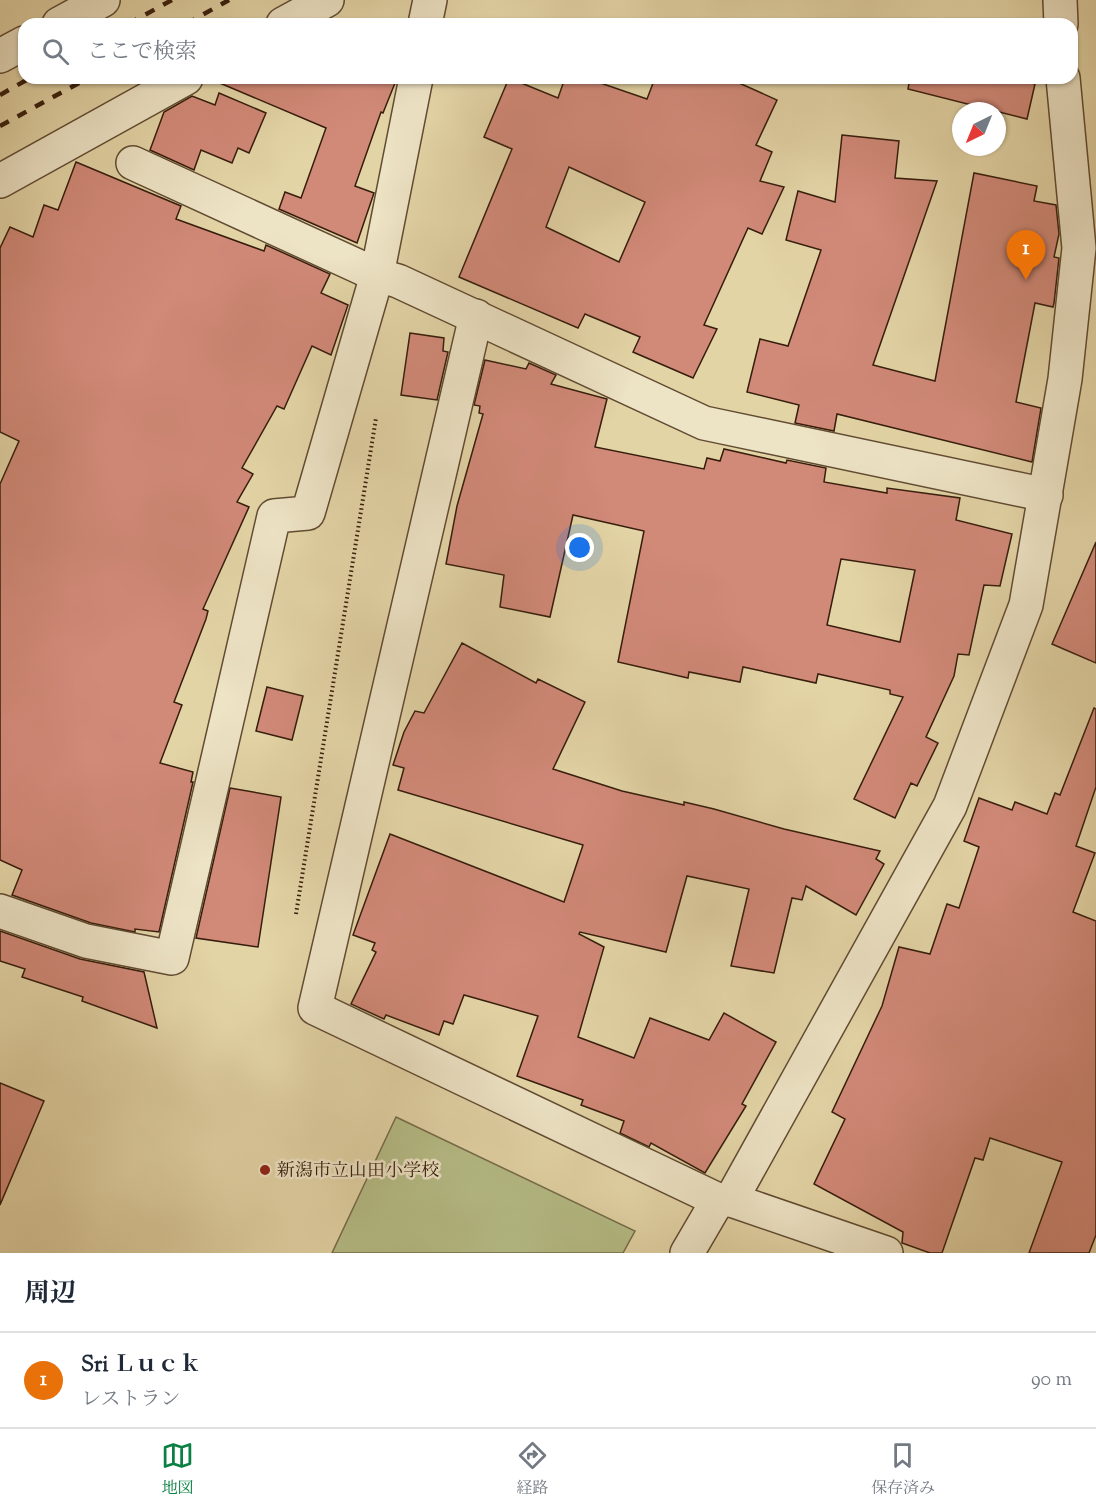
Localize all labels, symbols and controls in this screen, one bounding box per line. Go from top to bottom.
search box [18,18,1078,84]
icon: search [39,35,72,68]
text: ここで検索 [87,37,197,69]
north arrow [952,102,1006,156]
pin: 1 [1006,230,1046,280]
your location [565,533,594,562]
place label: 新潟市立山田小学校 [277,1159,439,1185]
marker: 新潟市立山田小学校 [258,1163,272,1177]
text: 周辺 [24,1276,76,1313]
text: Sri Ｌｕｃｋ [81,1350,201,1382]
text: 1 [40,1366,47,1395]
text: 90 m [1031,1366,1072,1395]
text: レストラン [81,1386,180,1415]
tab: 地図 [161,1439,194,1501]
tab: 経路 [516,1439,549,1501]
tab: 保存済み [871,1439,935,1501]

